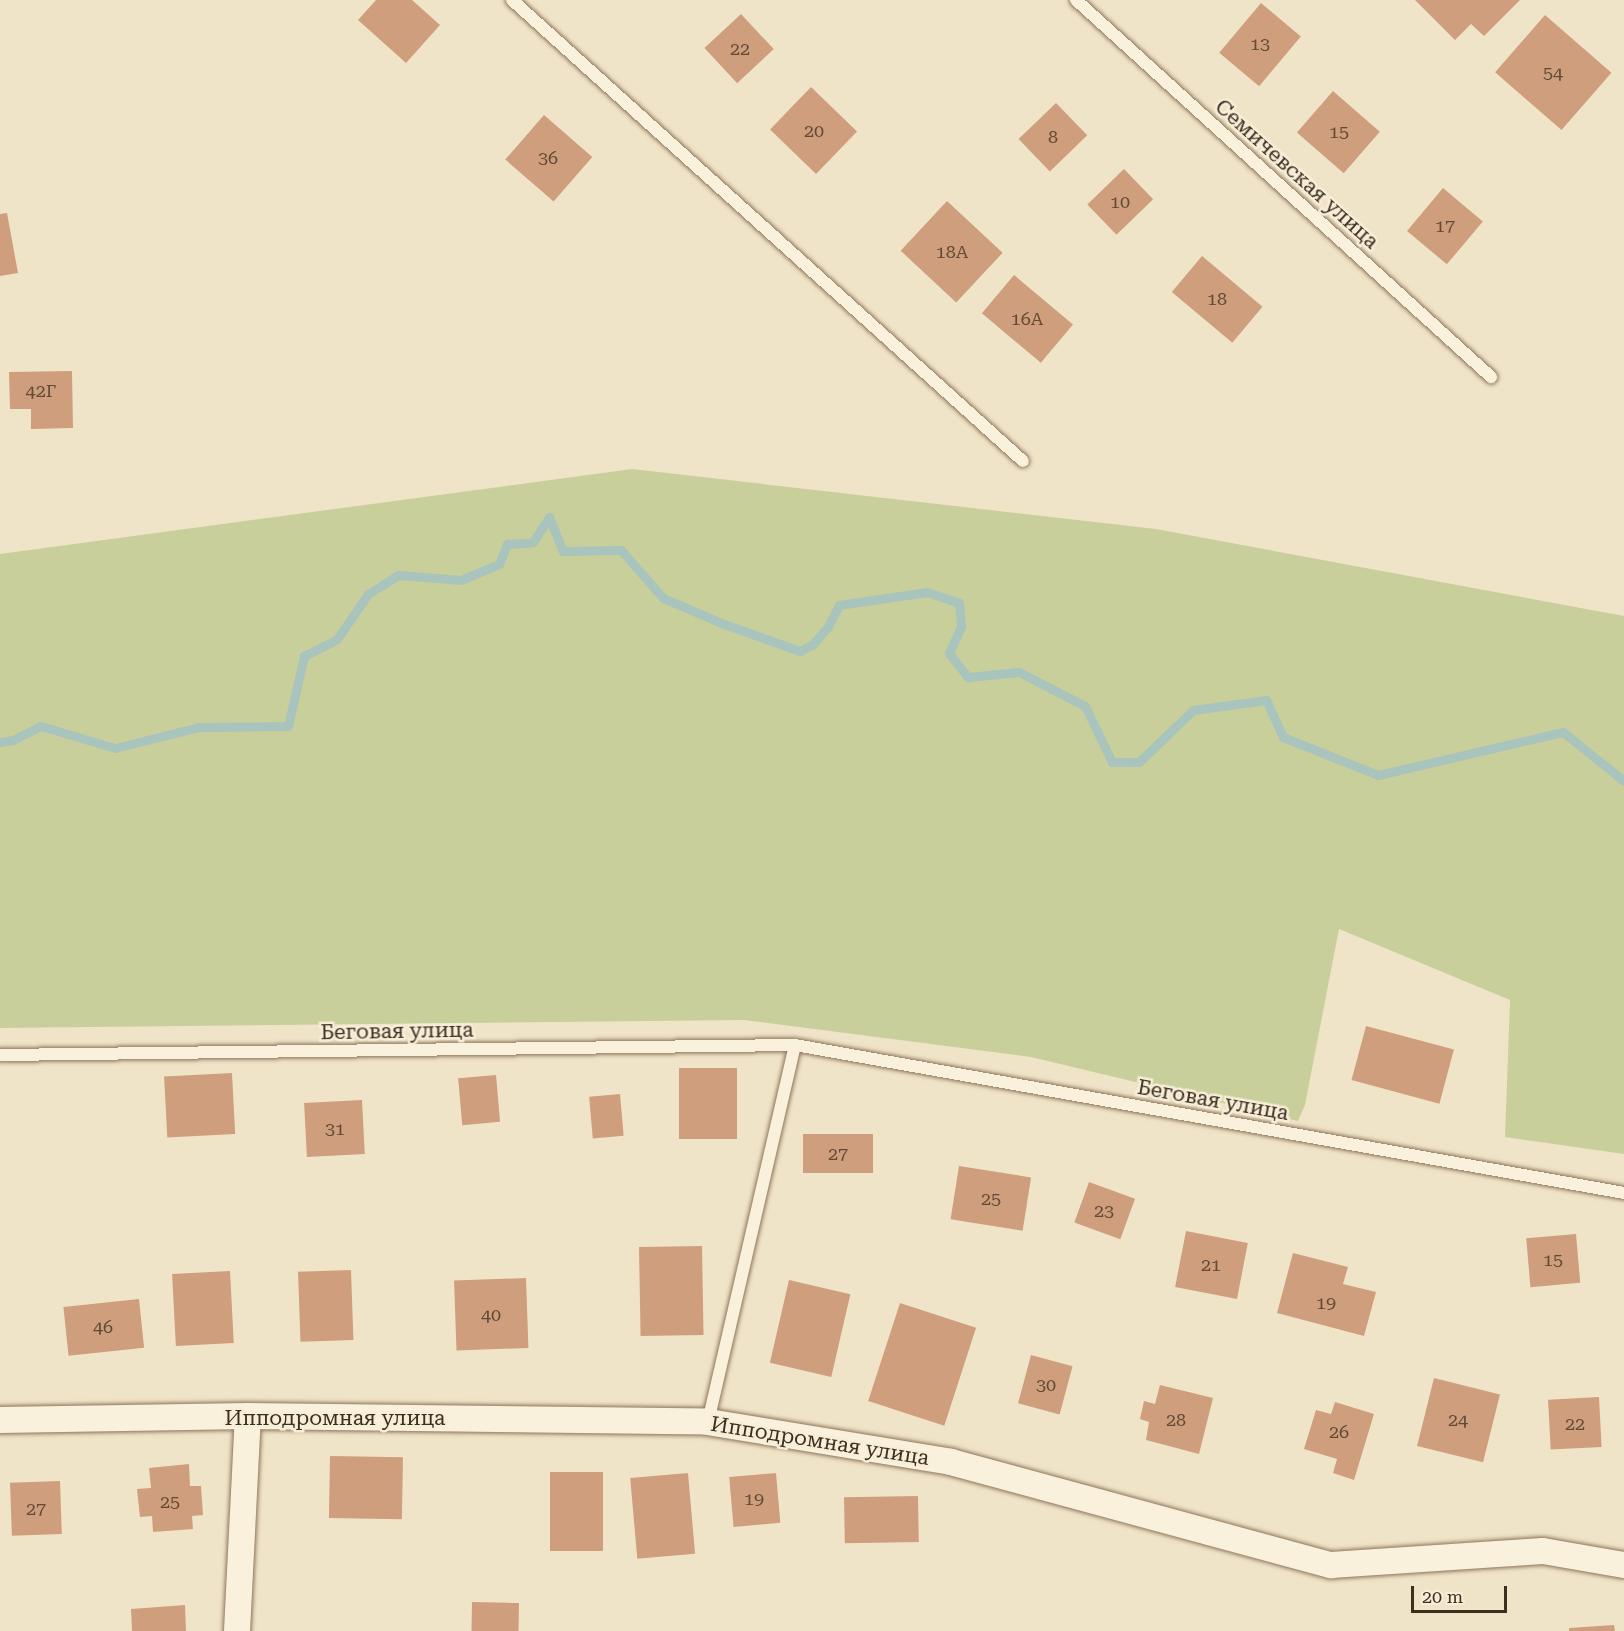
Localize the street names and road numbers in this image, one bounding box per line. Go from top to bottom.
street label: Семичевская улица [1210,94,1384,254]
street label: Беговая улица [320,1017,474,1045]
street label: Беговая улица [1135,1074,1291,1126]
street label: Ипподромная улица [225,1405,445,1431]
street label: Ипподромная улица [709,1411,931,1471]

